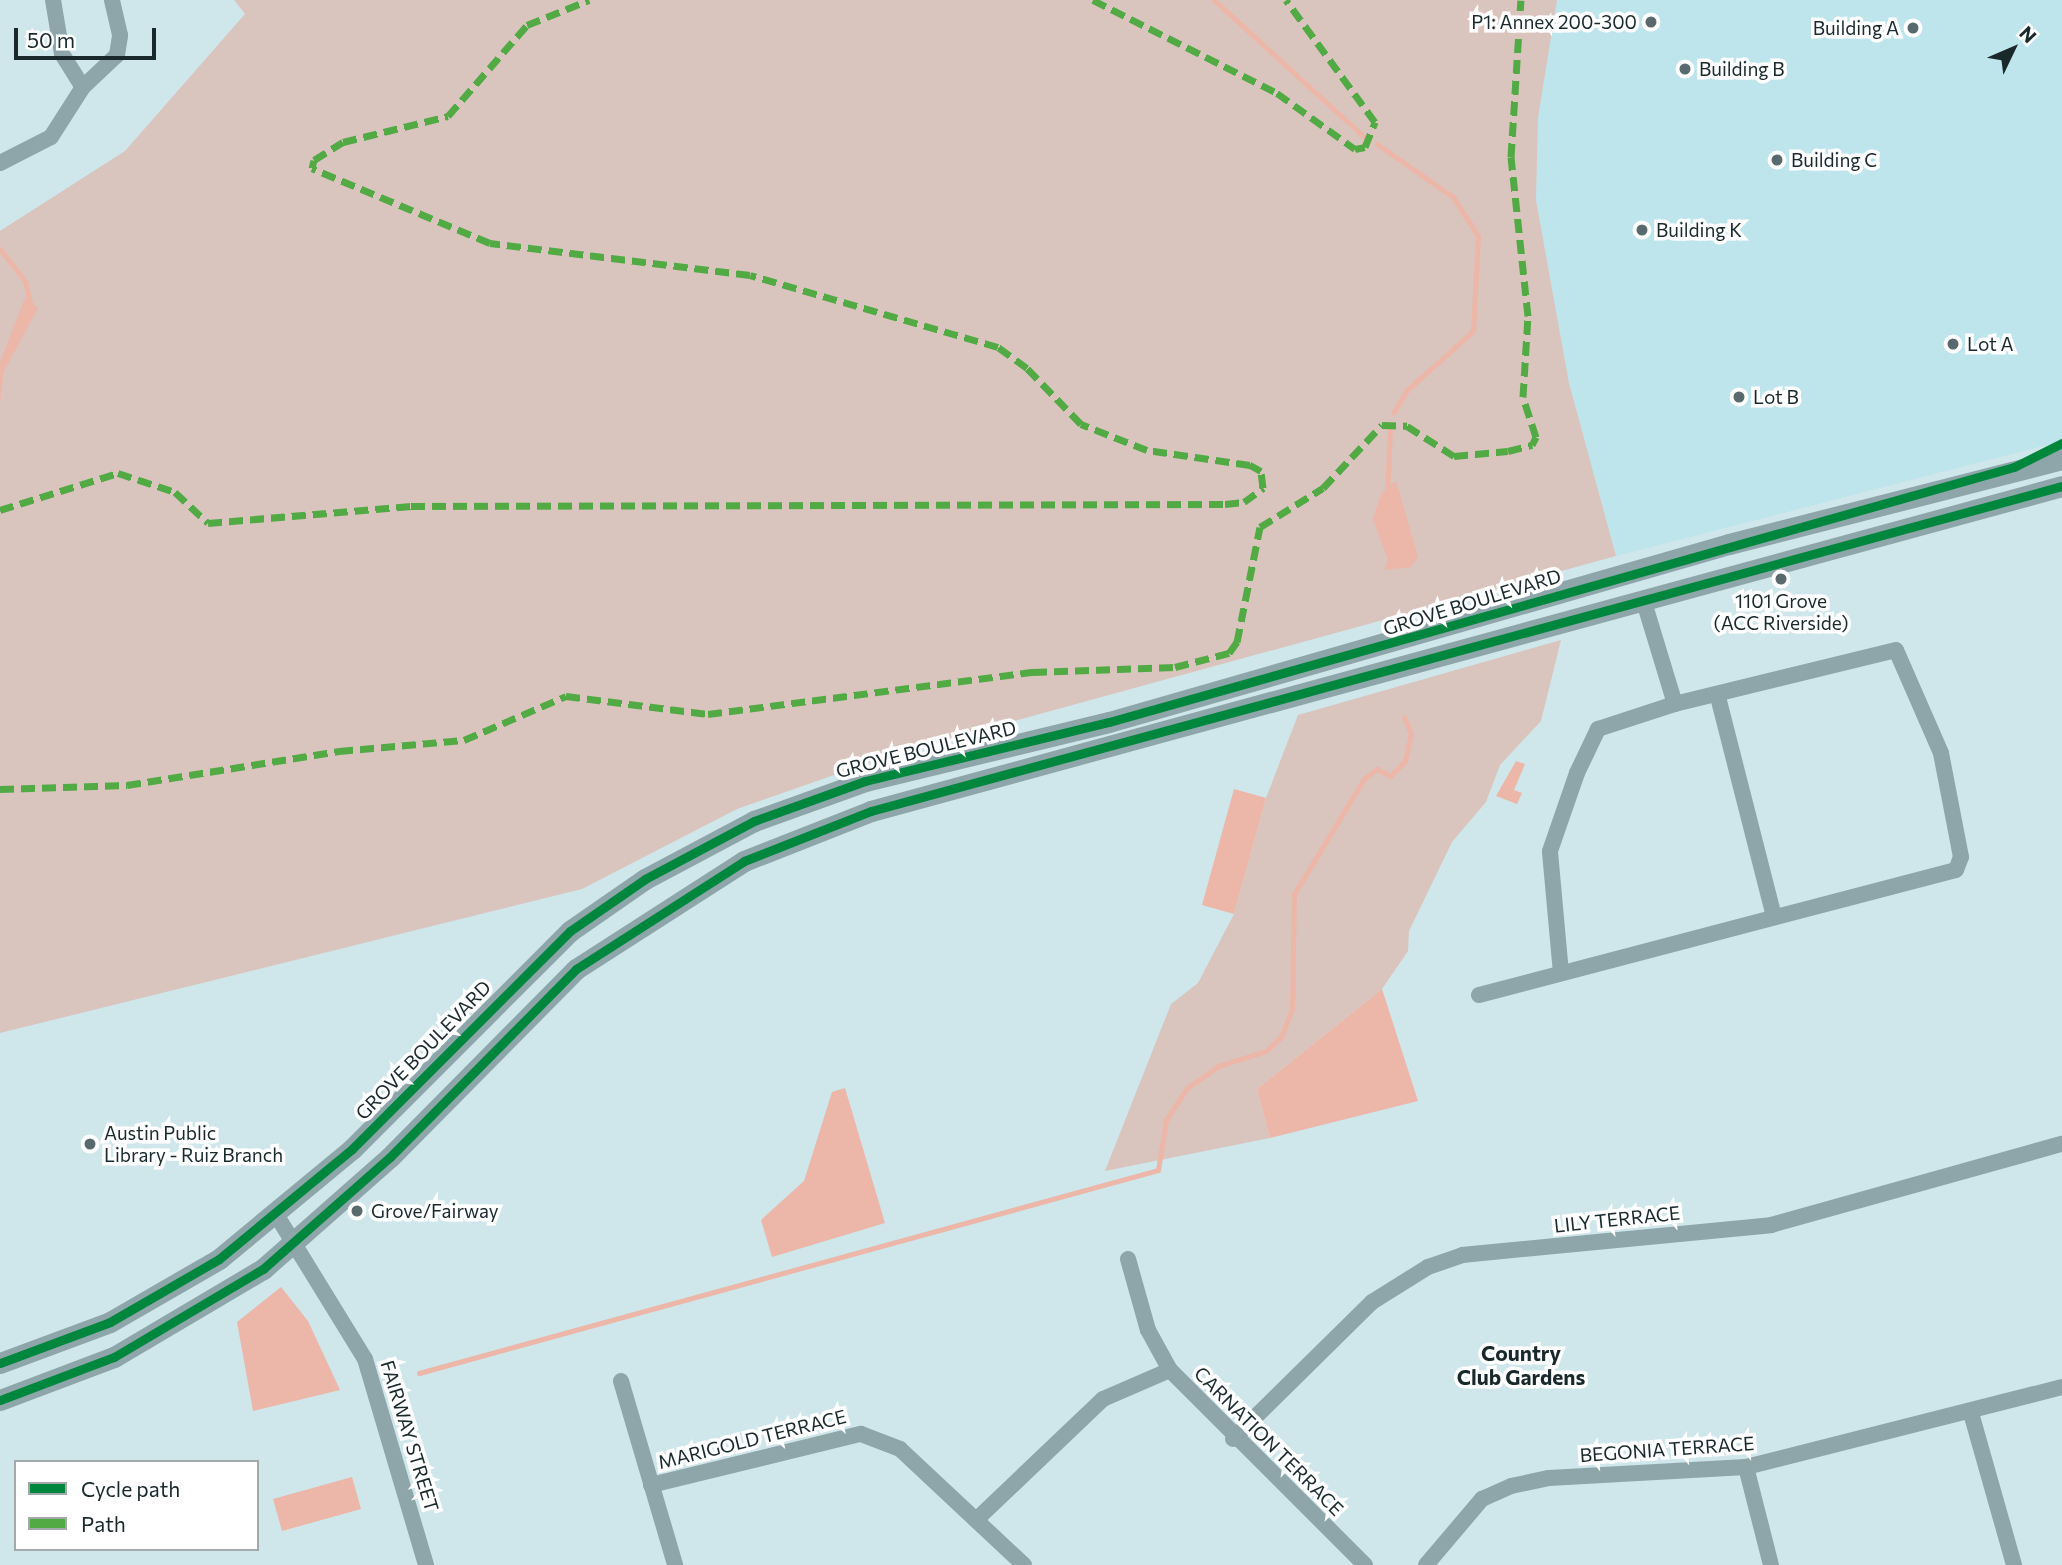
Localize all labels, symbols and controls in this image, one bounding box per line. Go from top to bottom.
place label: P1: Annex 200-300 [1471,11,1637,33]
scale bar [18,14,159,58]
marker: P1: Annex 200-300 [1643,14,1659,30]
north arrow [1978,14,2048,84]
place label: Building A [1813,17,1899,39]
marker: Building A [1905,20,1921,36]
text: N [2015,21,2042,47]
text: 50 m [27,27,75,52]
place label: Building B [1699,58,1785,80]
marker: Building B [1677,61,1693,77]
place label: Building C [1791,149,1877,171]
marker: Building C [1769,152,1785,168]
place label: Building K [1656,219,1742,241]
marker: Building K [1634,222,1650,238]
place label: Lot A [1967,333,2014,355]
marker: Lot A [1945,336,1961,352]
place label: Lot B [1753,386,1799,408]
marker: Lot B [1731,389,1747,405]
street label: GROVE BOULEVARD [1380,564,1564,640]
marker: 1101 Grove (ACC Riverside) [1773,571,1789,587]
place label: 1101 Grove (ACC Riverside) [1713,590,1849,634]
street label: GROVE BOULEVARD [834,716,1018,782]
street label: GROVE BOULEVARD [351,976,495,1124]
place label: Austin Public Library - Ruiz Branch [104,1122,283,1166]
marker: Austin Public Library - Ruiz Branch [82,1136,98,1152]
place label: Grove/Fairway [371,1200,499,1222]
street label: LILY TERRACE [1553,1201,1681,1237]
marker: Grove/Fairway [349,1203,365,1219]
district label: Country Club Gardens [1457,1340,1585,1390]
street label: FAIRWAY STREET [376,1358,444,1514]
street label: CARNATION TERRACE [1190,1362,1348,1520]
street label: MARIGOLD TERRACE [656,1405,848,1473]
street label: BEGONIA TERRACE [1579,1432,1755,1466]
legend [14,1460,259,1551]
text: Cycle path [81,1476,180,1501]
text: Path [81,1511,126,1536]

